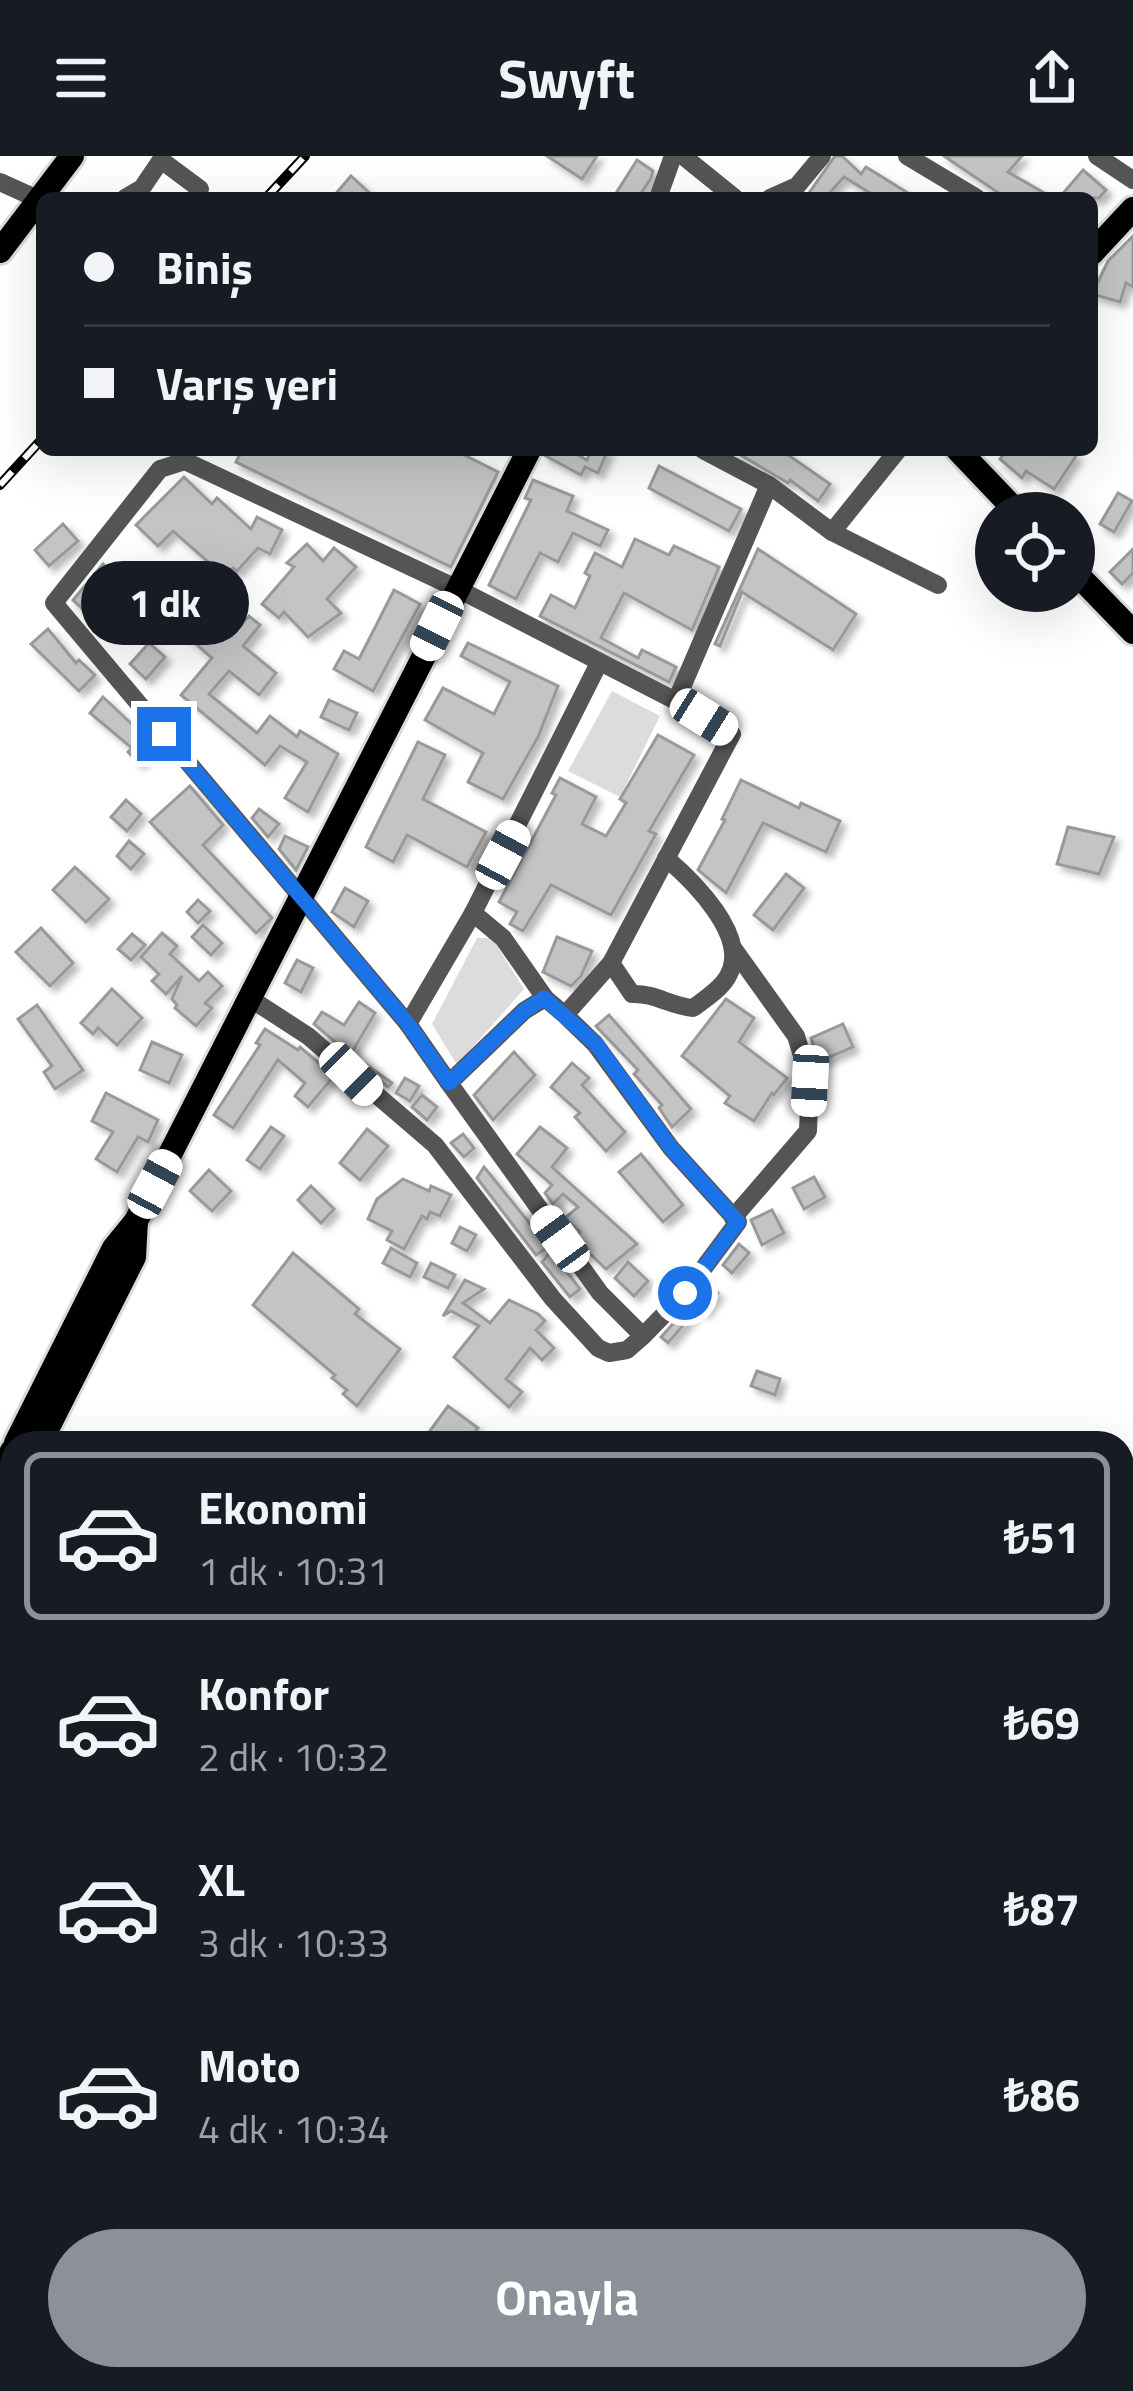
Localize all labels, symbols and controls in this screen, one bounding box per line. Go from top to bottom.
text: Swyft [498,37,635,119]
icon: menu [48,45,114,111]
icon: share [1019,45,1085,111]
text: Biniş [156,233,253,301]
text: Varış yeri [156,349,338,417]
map controls [975,492,1095,612]
button: locate [975,492,1095,612]
callout: 1 dk [80,560,248,644]
text: 1 dk [129,573,201,632]
car [405,586,469,666]
car [664,683,744,751]
route end [137,707,191,761]
car [470,815,536,895]
car [313,1036,389,1112]
car [790,1044,830,1118]
car [122,1144,188,1224]
car [524,1199,596,1279]
route start [658,1266,712,1320]
text: Ekonomi [198,1473,368,1541]
icon: car [54,1482,162,1590]
text: ₺51 [1004,1502,1080,1570]
text: 1 dk · 10:31 [198,1541,389,1600]
text: Konfor [198,1659,329,1727]
icon: car [54,1668,162,1776]
text: ₺69 [1004,1688,1080,1756]
text: 2 dk · 10:32 [198,1727,389,1786]
text: XL [198,1845,245,1913]
icon: car [54,1854,162,1962]
text: ₺87 [1004,1874,1080,1942]
text: 3 dk · 10:33 [198,1913,389,1972]
text: Moto [198,2031,301,2099]
icon: car [54,2040,162,2148]
text: ₺86 [1004,2060,1080,2128]
text: 4 dk · 10:34 [198,2099,389,2158]
button: Onayla [48,2229,1086,2367]

